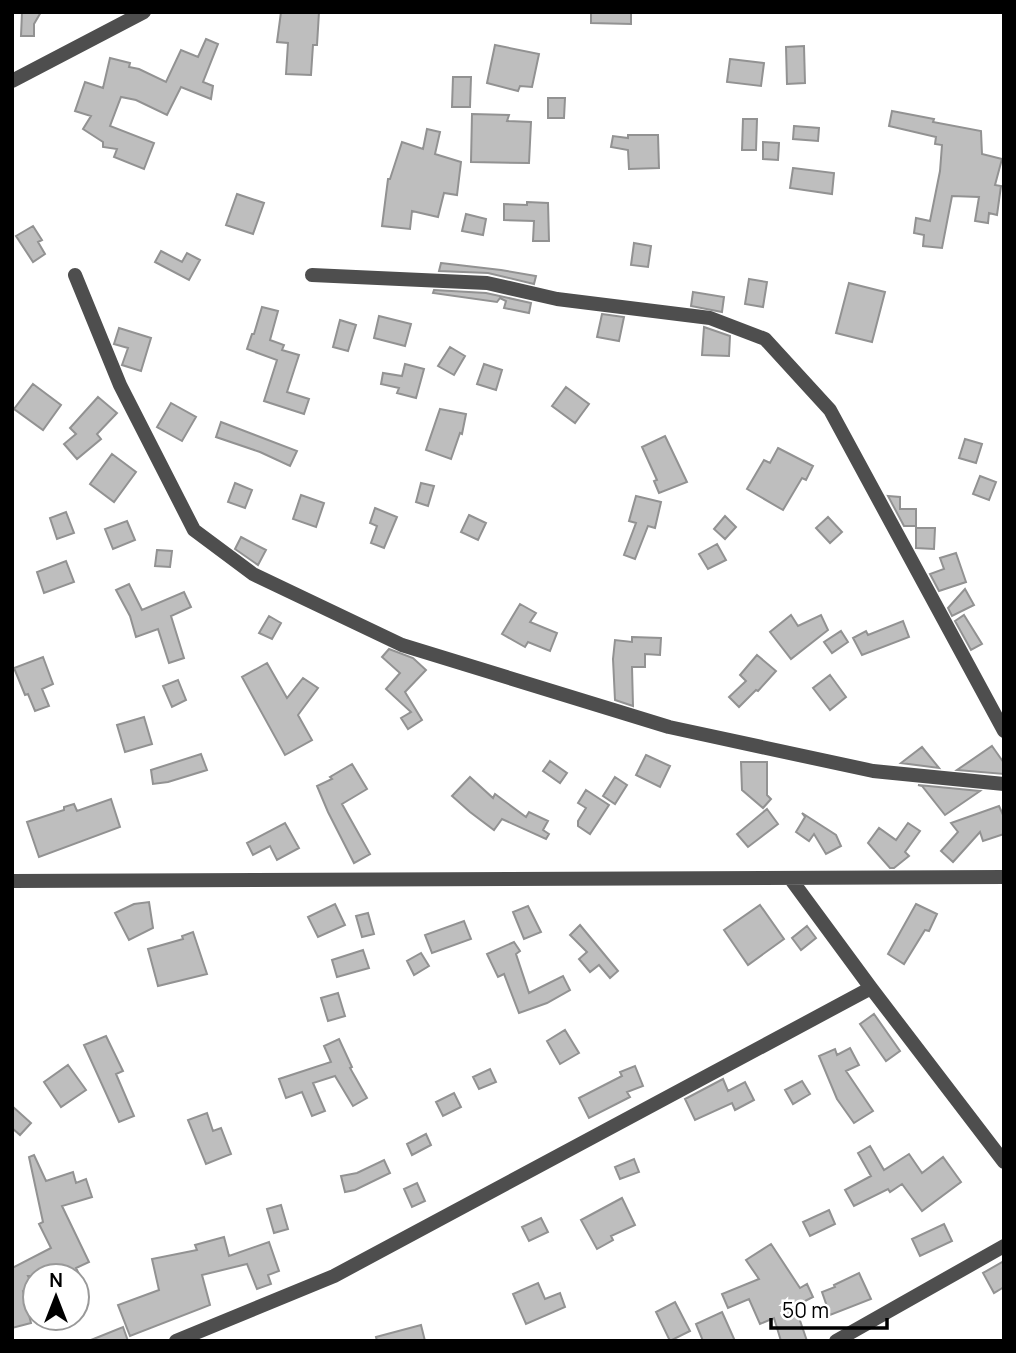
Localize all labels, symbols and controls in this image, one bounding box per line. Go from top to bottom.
north arrow [21,1262,91,1332]
text: N [49,1267,63,1293]
scale bar [771,1286,886,1330]
text: 50 m [782,1296,829,1324]

